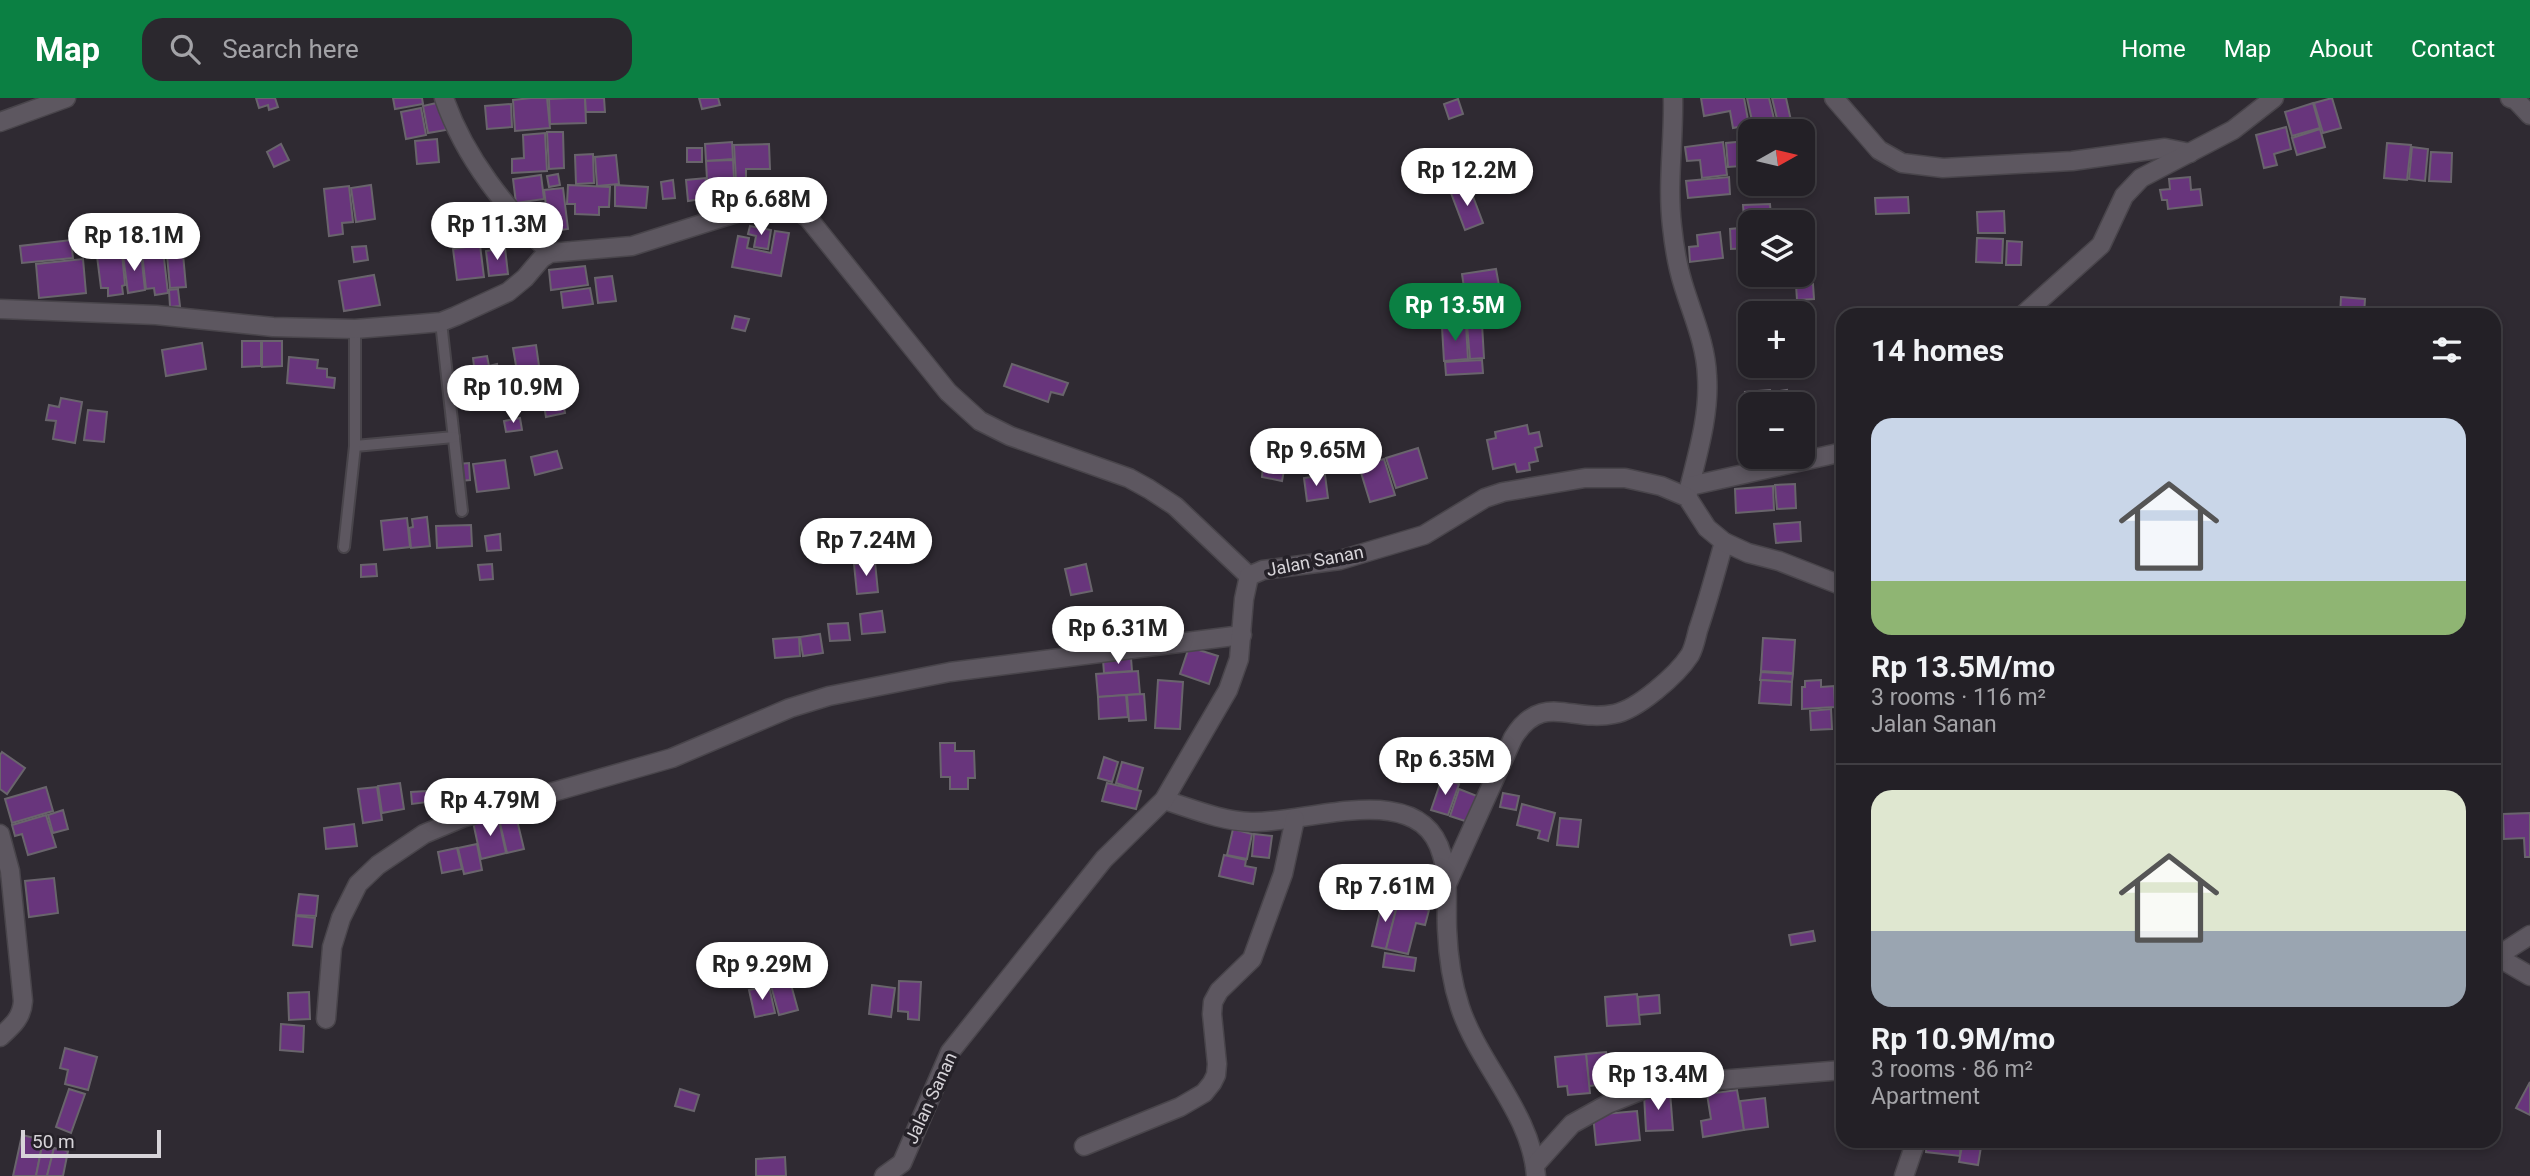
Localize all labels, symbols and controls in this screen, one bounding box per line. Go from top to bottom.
search box [142,18,632,81]
text: Map [35,30,100,69]
icon: search [166,30,204,68]
text: Search here [222,34,359,64]
text: Home [2121,35,2186,63]
text: Map [2224,35,2271,63]
text: About [2309,35,2373,63]
text: Contact [2411,35,2495,63]
north arrow [1738,119,1815,196]
map controls [1738,119,1815,469]
pin: Rp 12.2M [1395,148,1539,208]
text: Rp 12.2M [1417,157,1517,184]
pin: Rp 6.68M [689,178,833,237]
text: Rp 6.68M [711,186,811,213]
pin: Rp 11.3M [425,202,569,262]
button: layers [1738,210,1815,287]
text: Rp 11.3M [447,211,547,238]
pin: Rp 18.1M [62,214,206,273]
text: Rp 18.1M [84,222,184,249]
pin: Rp 13.5M [1383,284,1527,343]
text: Rp 13.5M [1405,292,1505,319]
button: + [1738,301,1815,378]
icon: filters [2428,331,2466,369]
text: 14 homes [1871,333,2004,368]
pin: Rp 10.9M [441,366,585,425]
text: Rp 10.9M [463,374,563,401]
button: − [1738,392,1815,469]
pin: Rp 9.65M [1244,428,1388,488]
text: Rp 9.65M [1266,437,1366,464]
icon: home [2106,463,2232,589]
pin: Rp 7.24M [794,518,938,578]
text: Rp 7.24M [816,527,916,554]
street label: Jalan Sanan [1265,541,1365,580]
pin: Rp 6.31M [1046,606,1190,666]
text: Rp 6.31M [1068,615,1168,642]
text: Rp 13.5M/mo [1871,649,2055,684]
text: 3 rooms · 116 m² [1871,684,2046,711]
text: Jalan Sanan [1871,711,1997,738]
pin: Rp 6.35M [1373,738,1517,797]
text: Rp 6.35M [1395,746,1495,773]
pin: Rp 4.79M [418,778,562,838]
text: Rp 4.79M [440,787,540,814]
icon: home [2106,835,2232,961]
pin: Rp 7.61M [1313,864,1457,924]
text: Rp 7.61M [1335,873,1435,900]
pin: Rp 9.29M [690,942,834,1002]
text: Rp 9.29M [712,951,812,978]
text: Rp 10.9M/mo [1871,1021,2055,1056]
street label: Jalan Sanan [900,1049,961,1147]
pin: Rp 13.4M [1586,1052,1730,1112]
text: 3 rooms · 86 m² [1871,1056,2033,1083]
text: Rp 13.4M [1608,1061,1708,1088]
text: Apartment [1871,1083,1980,1110]
scale bar [21,1127,161,1159]
text: 50 m [32,1130,75,1153]

